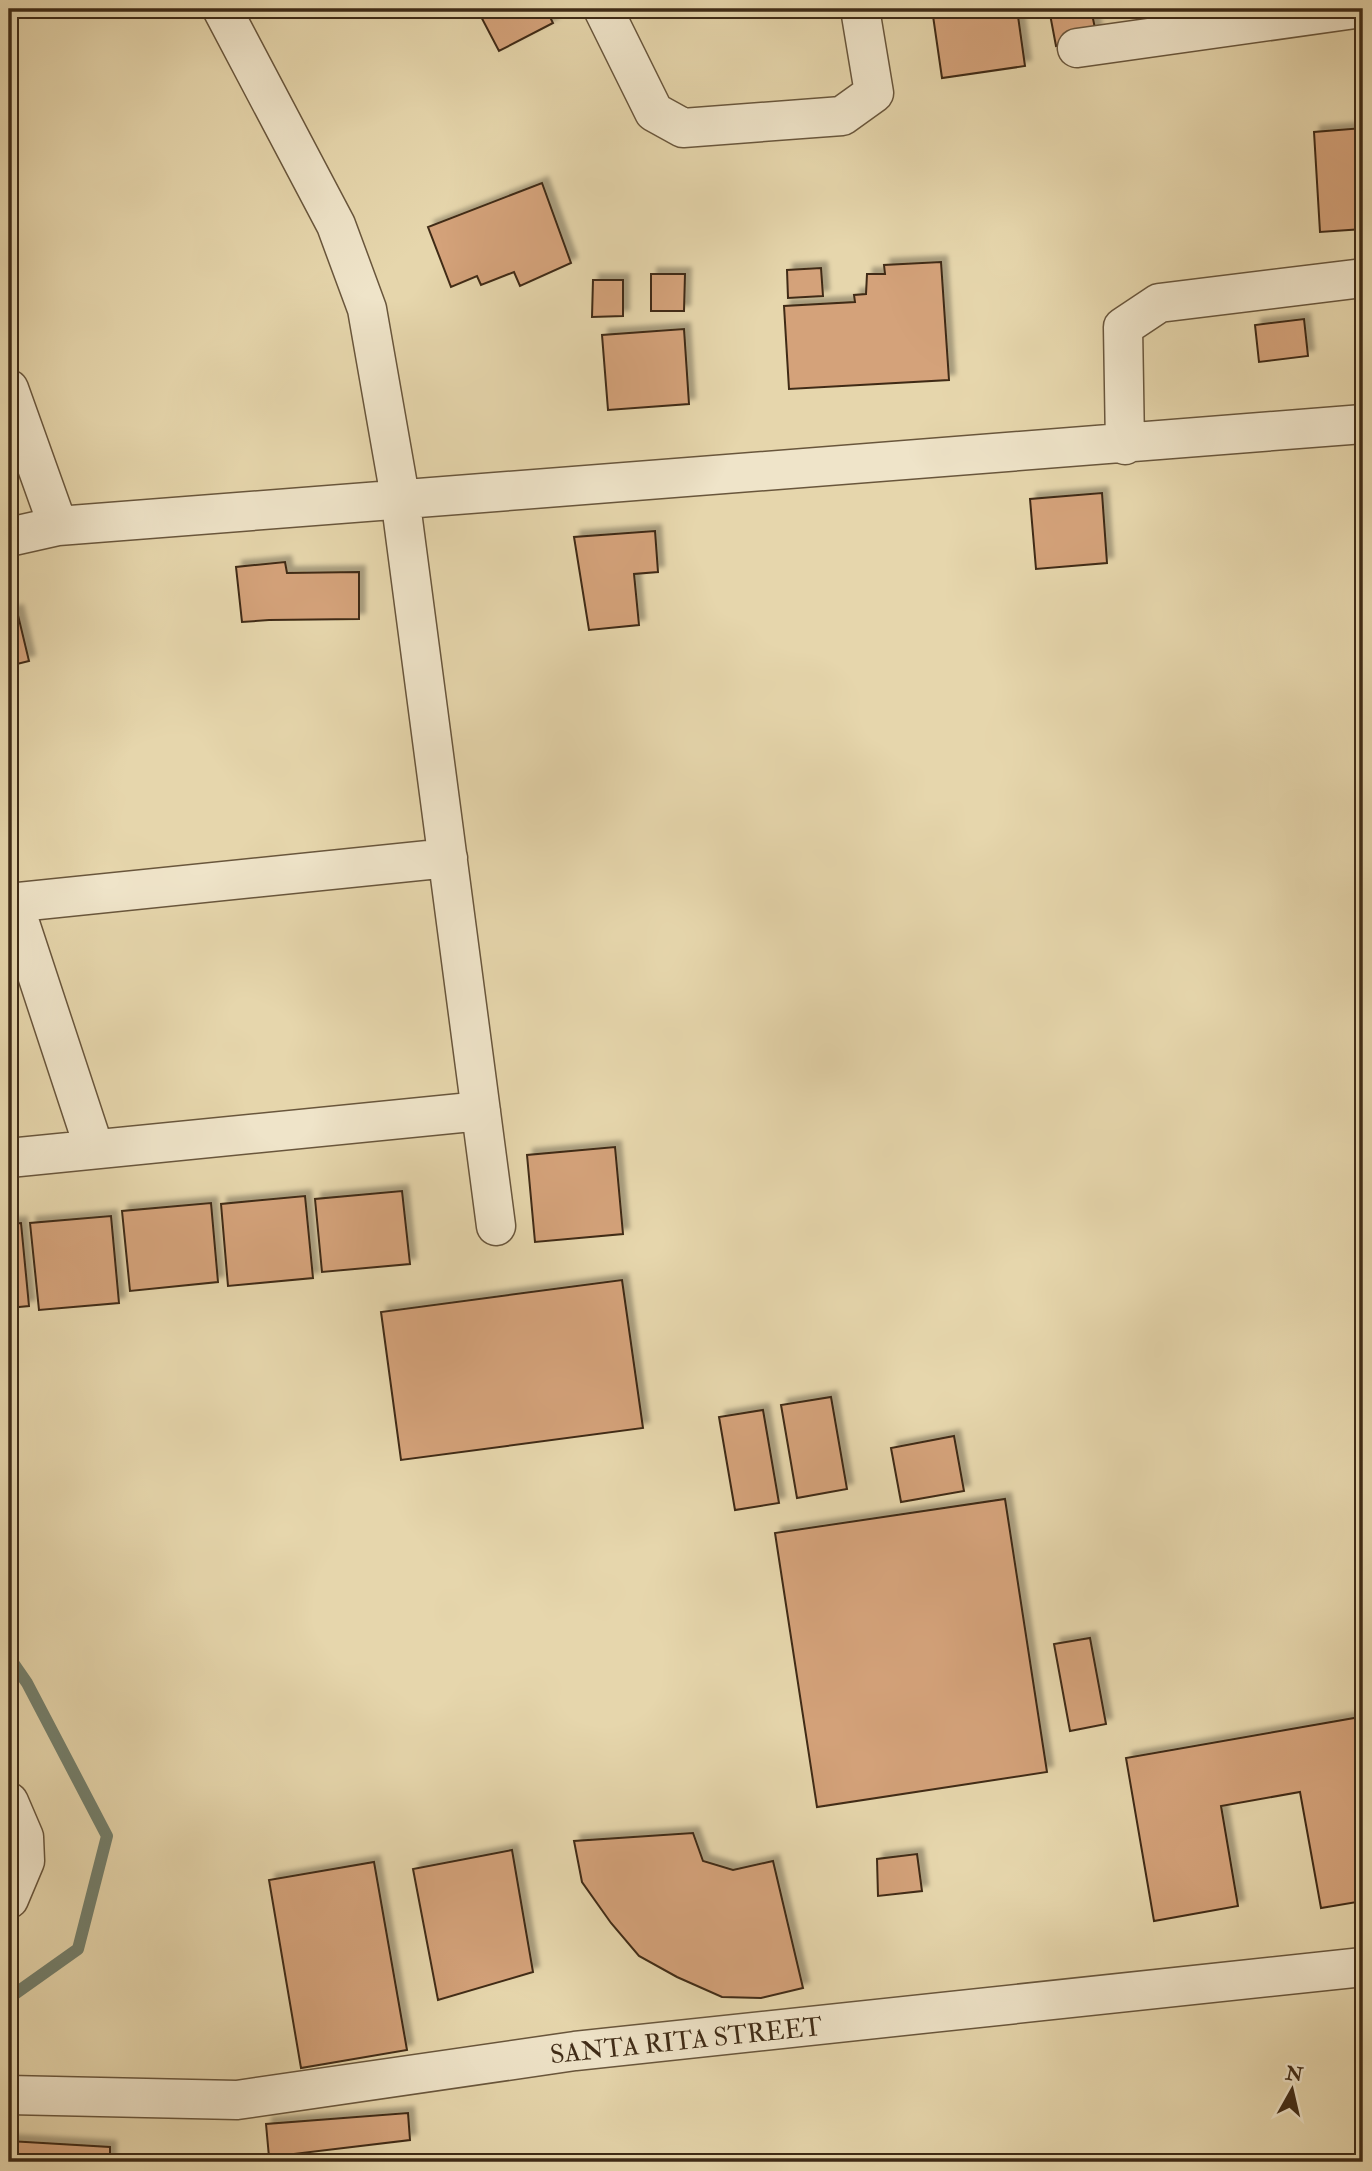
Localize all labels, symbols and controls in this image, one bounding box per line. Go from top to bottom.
street label: SANTA RITA STREET [548,2011,824,2071]
north arrow [1256,2056,1326,2126]
text: N [1283,2061,1305,2087]

